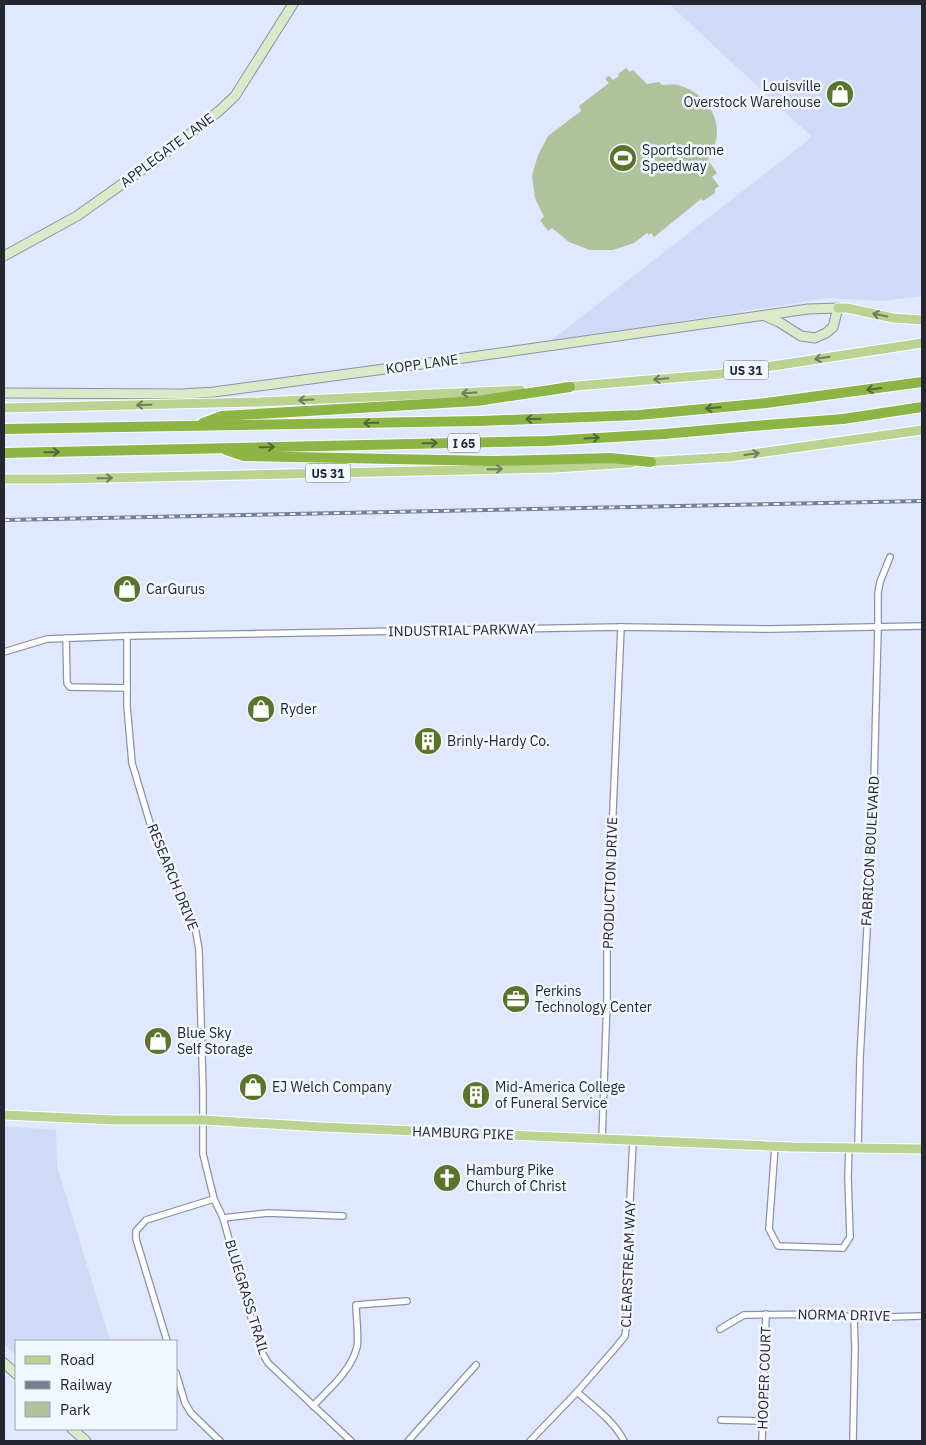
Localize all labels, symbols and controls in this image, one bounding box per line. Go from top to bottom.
place label: Louisville Overstock Warehouse [684,77,821,111]
shop icon: Louisville Overstock Warehouse [825,79,855,109]
street label: APPLEGATE LANE [117,109,217,191]
place label: Sportsdrome Speedway [642,141,724,175]
sports icon: Sportsdrome Speedway [608,143,638,173]
one-way arrow [873,310,889,319]
street label: KOPP LANE [385,350,459,378]
one-way arrow [815,354,831,364]
road number: US 31 [724,360,768,380]
one-way arrow [653,374,669,384]
one-way arrow [866,384,882,394]
one-way arrow [461,388,477,397]
one-way arrow [298,396,314,405]
one-way arrow [136,400,152,410]
one-way arrow [705,403,721,413]
one-way arrow [525,414,541,423]
one-way arrow [363,418,379,428]
road number: I 65 [448,433,480,452]
one-way arrow [584,434,600,443]
one-way arrow [422,438,438,448]
one-way arrow [259,442,275,452]
one-way arrow [44,447,60,457]
one-way arrow [744,449,760,459]
road number: US 31 [306,463,350,482]
one-way arrow [487,465,503,474]
one-way arrow [96,473,113,483]
shop icon: CarGurus [112,574,142,604]
place label: CarGurus [146,580,205,598]
street label: INDUSTRIAL PARKWAY [388,620,537,640]
shop icon: Ryder [246,694,276,724]
place label: Ryder [280,700,317,718]
building icon: Brinly-Hardy Co. [413,726,443,756]
place label: Brinly-Hardy Co. [447,732,550,750]
street label: FABRICON BOULEVARD [857,775,883,927]
street label: PRODUCTION DRIVE [599,817,621,949]
street label: RESEARCH DRIVE [143,821,203,933]
place label: Perkins Technology Center [535,982,652,1016]
office icon: Perkins Technology Center [501,984,531,1014]
place label: Blue Sky Self Storage [177,1024,253,1058]
shop icon: Blue Sky Self Storage [143,1026,173,1056]
shop icon: EJ Welch Company [238,1072,268,1102]
place label: EJ Welch Company [272,1078,392,1096]
place label: Mid-America College of Funeral Service [495,1078,626,1112]
building icon: Mid-America College of Funeral Service [461,1080,491,1110]
street label: HAMBURG PIKE [412,1122,514,1144]
place label: Hamburg Pike Church of Christ [466,1161,567,1195]
church icon: Hamburg Pike Church of Christ [432,1163,462,1193]
street label: CLEARSTREAM WAY [617,1199,639,1328]
street label: BLUEGRASS TRAIL [221,1237,273,1357]
street label: NORMA DRIVE [797,1305,891,1325]
street label: HOOPER COURT [753,1326,775,1430]
legend [15,1340,178,1430]
text: Road [60,1350,95,1369]
text: Railway [60,1375,113,1394]
text: Park [60,1400,90,1419]

